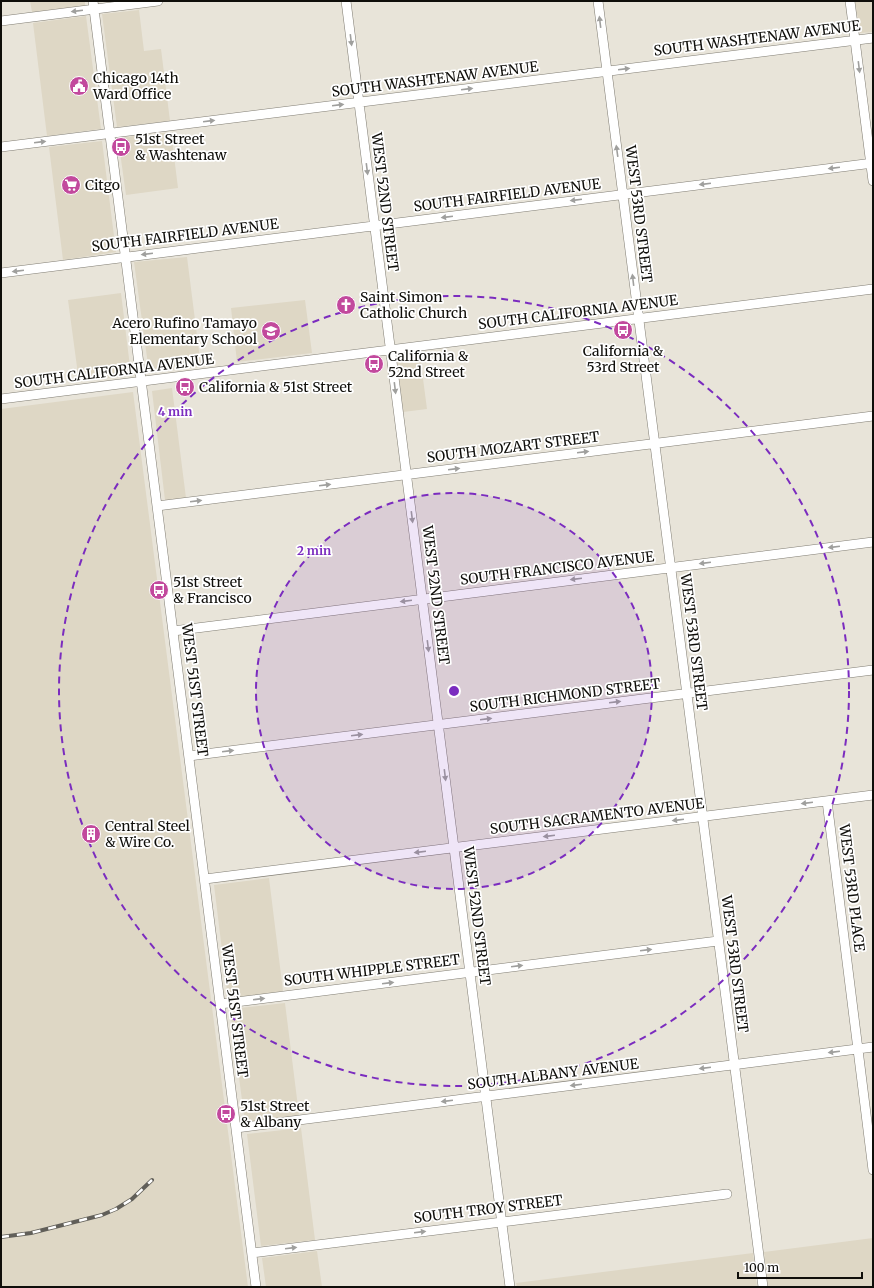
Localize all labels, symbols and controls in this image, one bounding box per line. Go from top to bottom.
one-way arrow [71,8,83,14]
one-way arrow [597,16,604,28]
street label: SOUTH WASHTENAW AVENUE [653,16,862,60]
one-way arrow [347,34,354,46]
street label: SOUTH WASHTENAW AVENUE [331,57,540,101]
one-way arrow [856,61,862,74]
one-way arrow [618,66,630,72]
place label: Chicago 14th Ward Office [92,69,179,103]
public building icon: Chicago 14th Ward Office [68,75,90,97]
one-way arrow [461,86,473,92]
one-way arrow [332,102,344,108]
one-way arrow [203,118,215,124]
place label: 51st Street & Washtenaw [135,130,227,164]
street label: WEST 52ND STREET [367,130,402,273]
bus stop icon: 51st Street & Washtenaw [110,136,132,158]
one-way arrow [34,139,46,146]
street label: WEST 53RD STREET [622,143,656,284]
one-way arrow [614,145,620,157]
one-way arrow [364,163,370,175]
one-way arrow [828,165,840,171]
supermarket icon: Citgo [60,174,82,196]
street label: SOUTH FAIRFIELD AVENUE [413,175,602,215]
place label: Citgo [85,176,120,194]
one-way arrow [699,181,711,187]
one-way arrow [570,197,582,203]
one-way arrow [441,213,453,220]
street label: SOUTH FAIRFIELD AVENUE [91,215,280,255]
one-way arrow [141,251,153,257]
one-way arrow [12,267,24,274]
one-way arrow [630,274,637,286]
place label: Saint Simon Catholic Church [360,288,467,322]
street label: SOUTH CALIFORNIA AVENUE [477,291,679,333]
church icon: Saint Simon Catholic Church [335,294,357,316]
place label: Acero Rufino Tamayo Elementary School [111,314,258,348]
bus stop icon: California & 53rd Street [612,319,634,341]
school or university icon: Acero Rufino Tamayo Elementary School [260,320,282,342]
place label: California & 53rd Street [583,342,664,376]
place label: California & 52nd Street [388,347,469,381]
street label: SOUTH CALIFORNIA AVENUE [13,350,215,392]
bus stop icon: California & 52nd Street [363,353,385,375]
bus stop icon: California & 51st Street [174,376,196,398]
place label: California & 51st Street [199,378,353,396]
one-way arrow [392,382,398,395]
text: 4 min [158,404,192,419]
street label: SOUTH MOZART STREET [426,427,601,467]
one-way arrow [577,449,589,456]
one-way arrow [448,466,460,472]
one-way arrow [319,482,331,488]
one-way arrow [190,498,202,504]
one-way arrow [409,511,415,523]
street label: WEST 52ND STREET [418,523,453,666]
text: 2 min [297,543,331,558]
one-way arrow [828,544,840,550]
street label: SOUTH FRANCISCO AVENUE [459,547,655,589]
one-way arrow [699,560,711,566]
street label: WEST 53RD STREET [677,571,711,712]
place label: 51st Street & Francisco [173,573,252,607]
one-way arrow [570,576,582,582]
bus stop icon: 51st Street & Francisco [148,579,170,601]
one-way arrow [400,598,412,604]
street label: WEST 51ST STREET [178,621,212,758]
one-way arrow [425,640,431,652]
street label: SOUTH RICHMOND STREET [469,674,662,716]
centre of rings [447,684,461,698]
one-way arrow [609,699,621,705]
one-way arrow [480,715,492,722]
one-way arrow [351,732,363,738]
one-way arrow [222,748,234,754]
one-way arrow [441,769,448,781]
street label: SOUTH SACRAMENTO AVENUE [489,794,705,838]
one-way arrow [800,800,813,806]
place label: Central Steel & Wire Co. [105,817,191,851]
one-way arrow [671,817,684,823]
street label: WEST 53RD PLACE [835,822,869,953]
building icon: Central Steel & Wire Co. [80,823,102,845]
one-way arrow [543,833,555,839]
street label: WEST 52ND STREET [459,844,494,987]
one-way arrow [414,849,426,855]
street label: WEST 53RD STREET [718,893,752,1034]
street label: WEST 51ST STREET [218,942,252,1079]
one-way arrow [640,947,652,953]
street label: SOUTH WHIPPLE STREET [283,950,462,990]
one-way arrow [511,963,523,970]
one-way arrow [382,979,394,986]
one-way arrow [253,996,265,1002]
one-way arrow [828,1049,840,1055]
street label: SOUTH ALBANY AVENUE [466,1055,640,1093]
one-way arrow [699,1065,711,1072]
one-way arrow [570,1082,582,1088]
place label: 51st Street & Albany [240,1097,310,1131]
one-way arrow [441,1098,453,1104]
bus stop icon: 51st Street & Albany [215,1103,237,1125]
street label: SOUTH TROY STREET [412,1191,564,1227]
one-way arrow [414,1229,426,1235]
one-way arrow [285,1245,297,1252]
scale bar [738,1254,862,1280]
text: 100 m [744,1260,779,1275]

